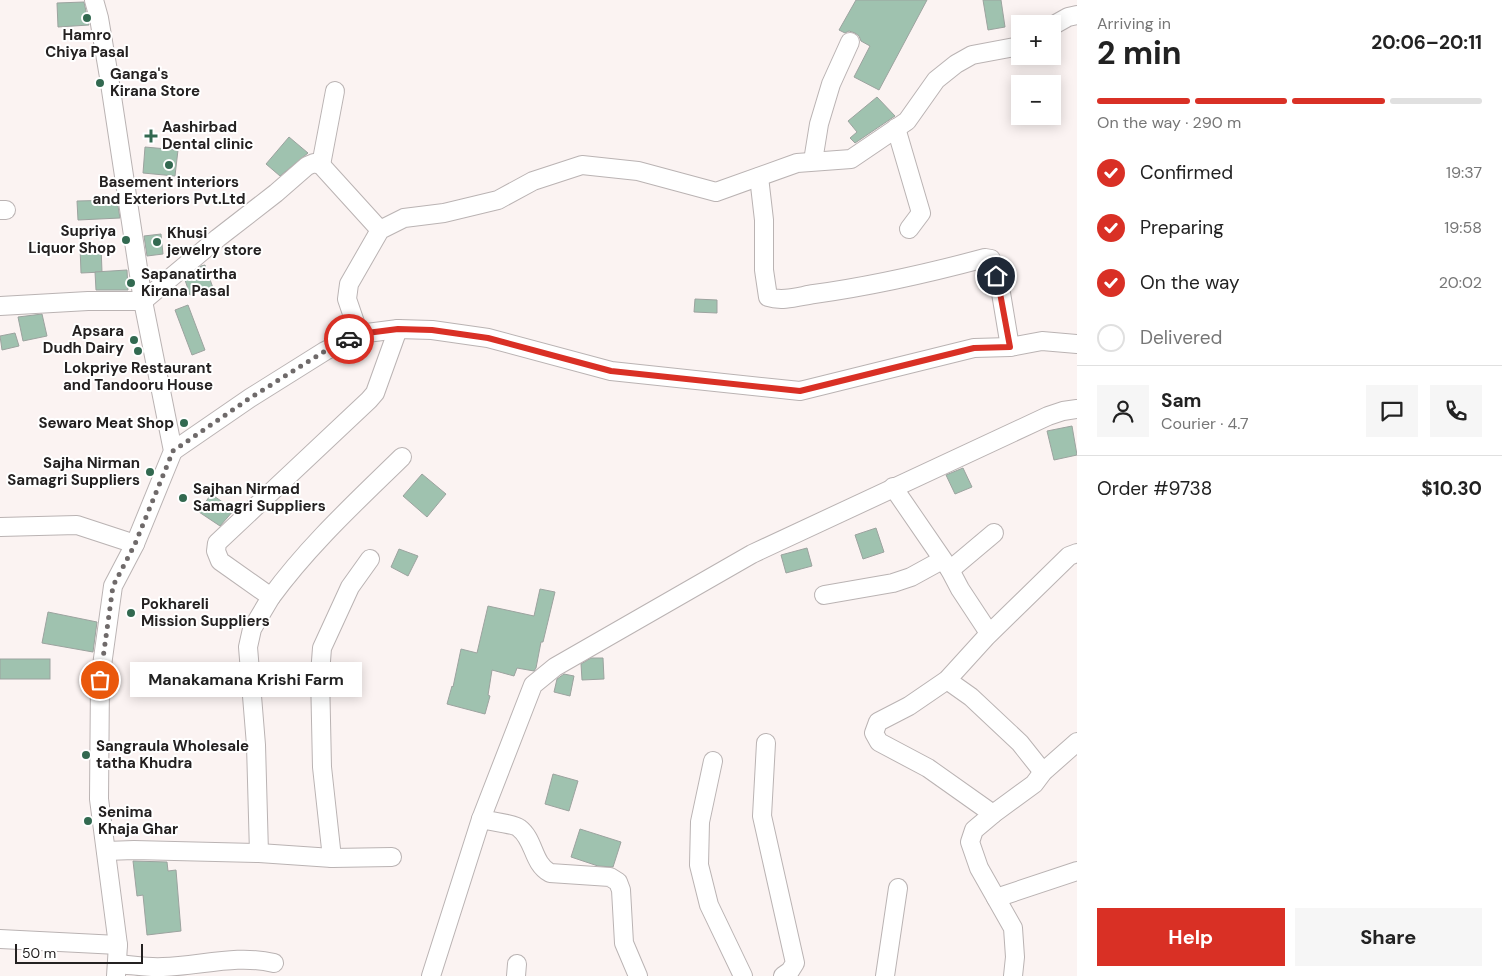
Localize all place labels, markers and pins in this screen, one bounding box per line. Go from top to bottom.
marker: Hamro Chiya Pasal [81,12,93,24]
place label: Hamro Chiya Pasal [45,25,129,62]
place label: Ganga's Kirana Store [110,64,200,101]
marker: Ganga's Kirana Store [94,77,106,89]
place label: Aashirbad Dental clinic [162,117,253,154]
marker: Aashirbad Dental clinic [144,129,158,143]
marker: Basement interiors and Exteriors Pvt.Ltd [163,159,175,171]
place label: Basement interiors and Exteriors Pvt.Ltd [93,172,245,209]
place label: Supriya Liquor Shop [28,221,116,258]
place label: Khusi jewelry store [166,223,262,260]
marker: Supriya Liquor Shop [120,234,132,246]
marker: Khusi jewelry store [151,236,163,248]
pin [975,255,1017,297]
place label: Sapanatirtha Kirana Pasal [141,264,237,301]
marker: Sapanatirtha Kirana Pasal [125,277,137,289]
place label: Apsara Dudh Dairy [43,321,124,358]
marker: Apsara Dudh Dairy [128,334,140,346]
marker: Lokpriye Restaurant and Tandooru House [132,345,144,357]
place label: Lokpriye Restaurant and Tandooru House [63,358,213,395]
place label: Sewaro Meat Shop [38,413,174,433]
marker: Sewaro Meat Shop [178,417,190,429]
place label: Sajha Nirman Samagri Suppliers [7,453,140,490]
marker: Sajha Nirman Samagri Suppliers [144,466,156,478]
place label: Sajhan Nirmad Samagri Suppliers [193,479,326,516]
marker: Sajhan Nirmad Samagri Suppliers [177,492,189,504]
place label: Pokhareli Mission Suppliers [141,594,270,631]
marker: Pokhareli Mission Suppliers [125,607,137,619]
pin [79,659,121,701]
callout: Manakamana Krishi Farm [130,662,362,698]
place label: Sangraula Wholesale tatha Khudra [96,736,249,773]
marker: Sangraula Wholesale tatha Khudra [80,749,92,761]
place label: Senima Khaja Ghar [98,802,178,839]
marker: Senima Khaja Ghar [82,815,94,827]

